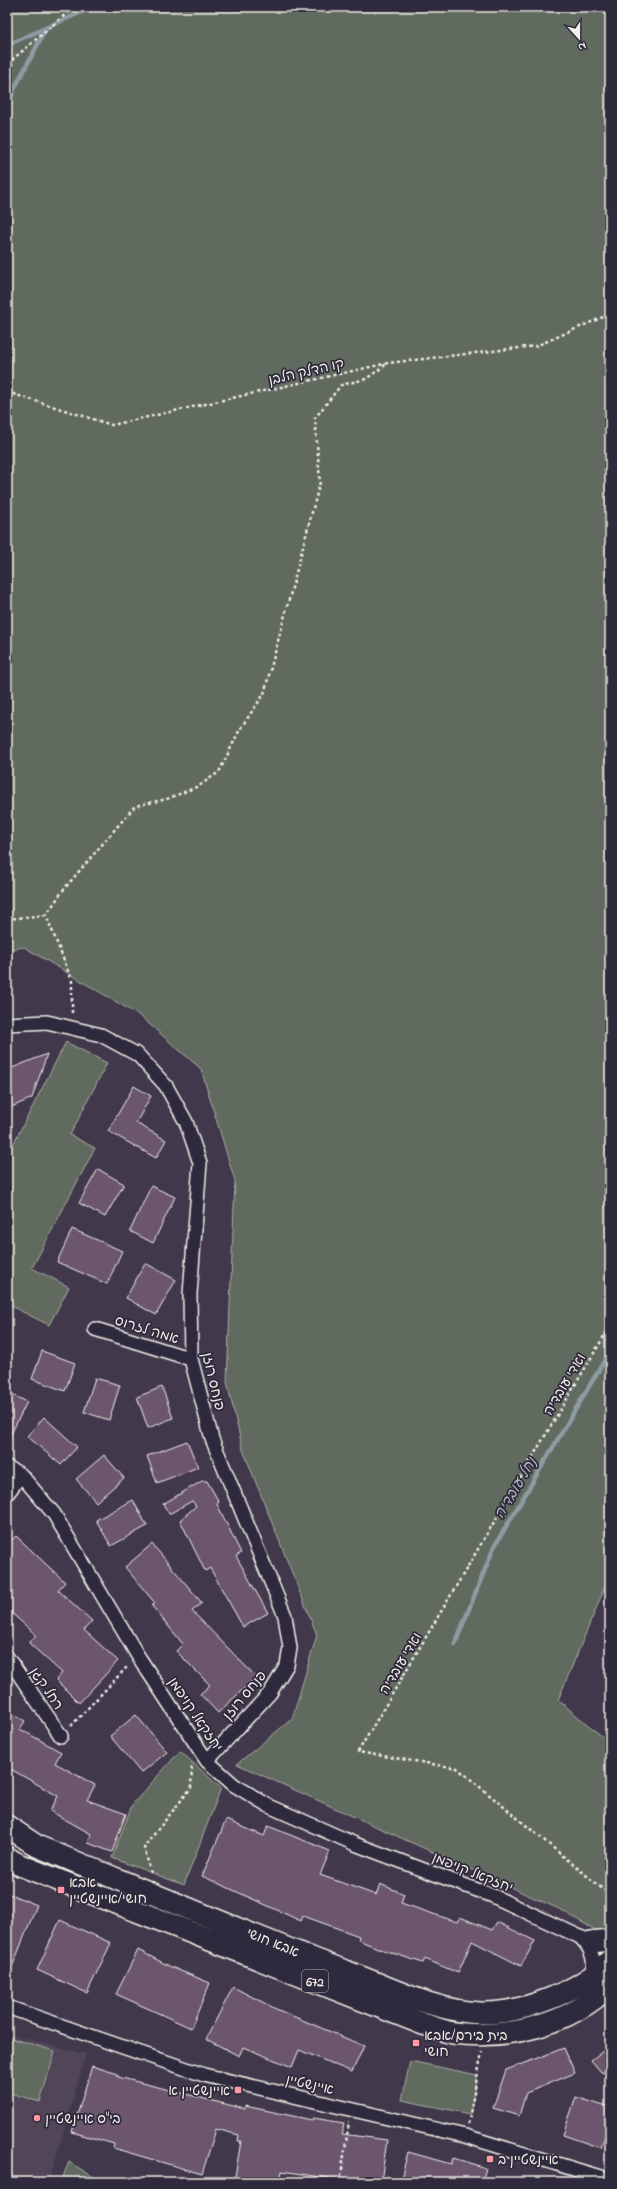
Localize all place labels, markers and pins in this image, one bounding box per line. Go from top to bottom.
place label: אבא חושי/איינשטיין [69,1873,147,1910]
marker: אבא חושי/איינשטיין [56,1885,66,1895]
place label: בית בירם/אבא חושי [424,2026,507,2063]
marker: בית בירם/אבא חושי [411,2038,421,2048]
place label: איינשטיין א [168,2081,230,2102]
marker: איינשטיין א [233,2085,243,2095]
place label: בי"ס איינשטיין [45,2109,120,2130]
marker: בי"ס איינשטיין [32,2113,42,2123]
place label: איינשטיין ב [498,2150,559,2171]
marker: איינשטיין ב [485,2154,495,2164]

